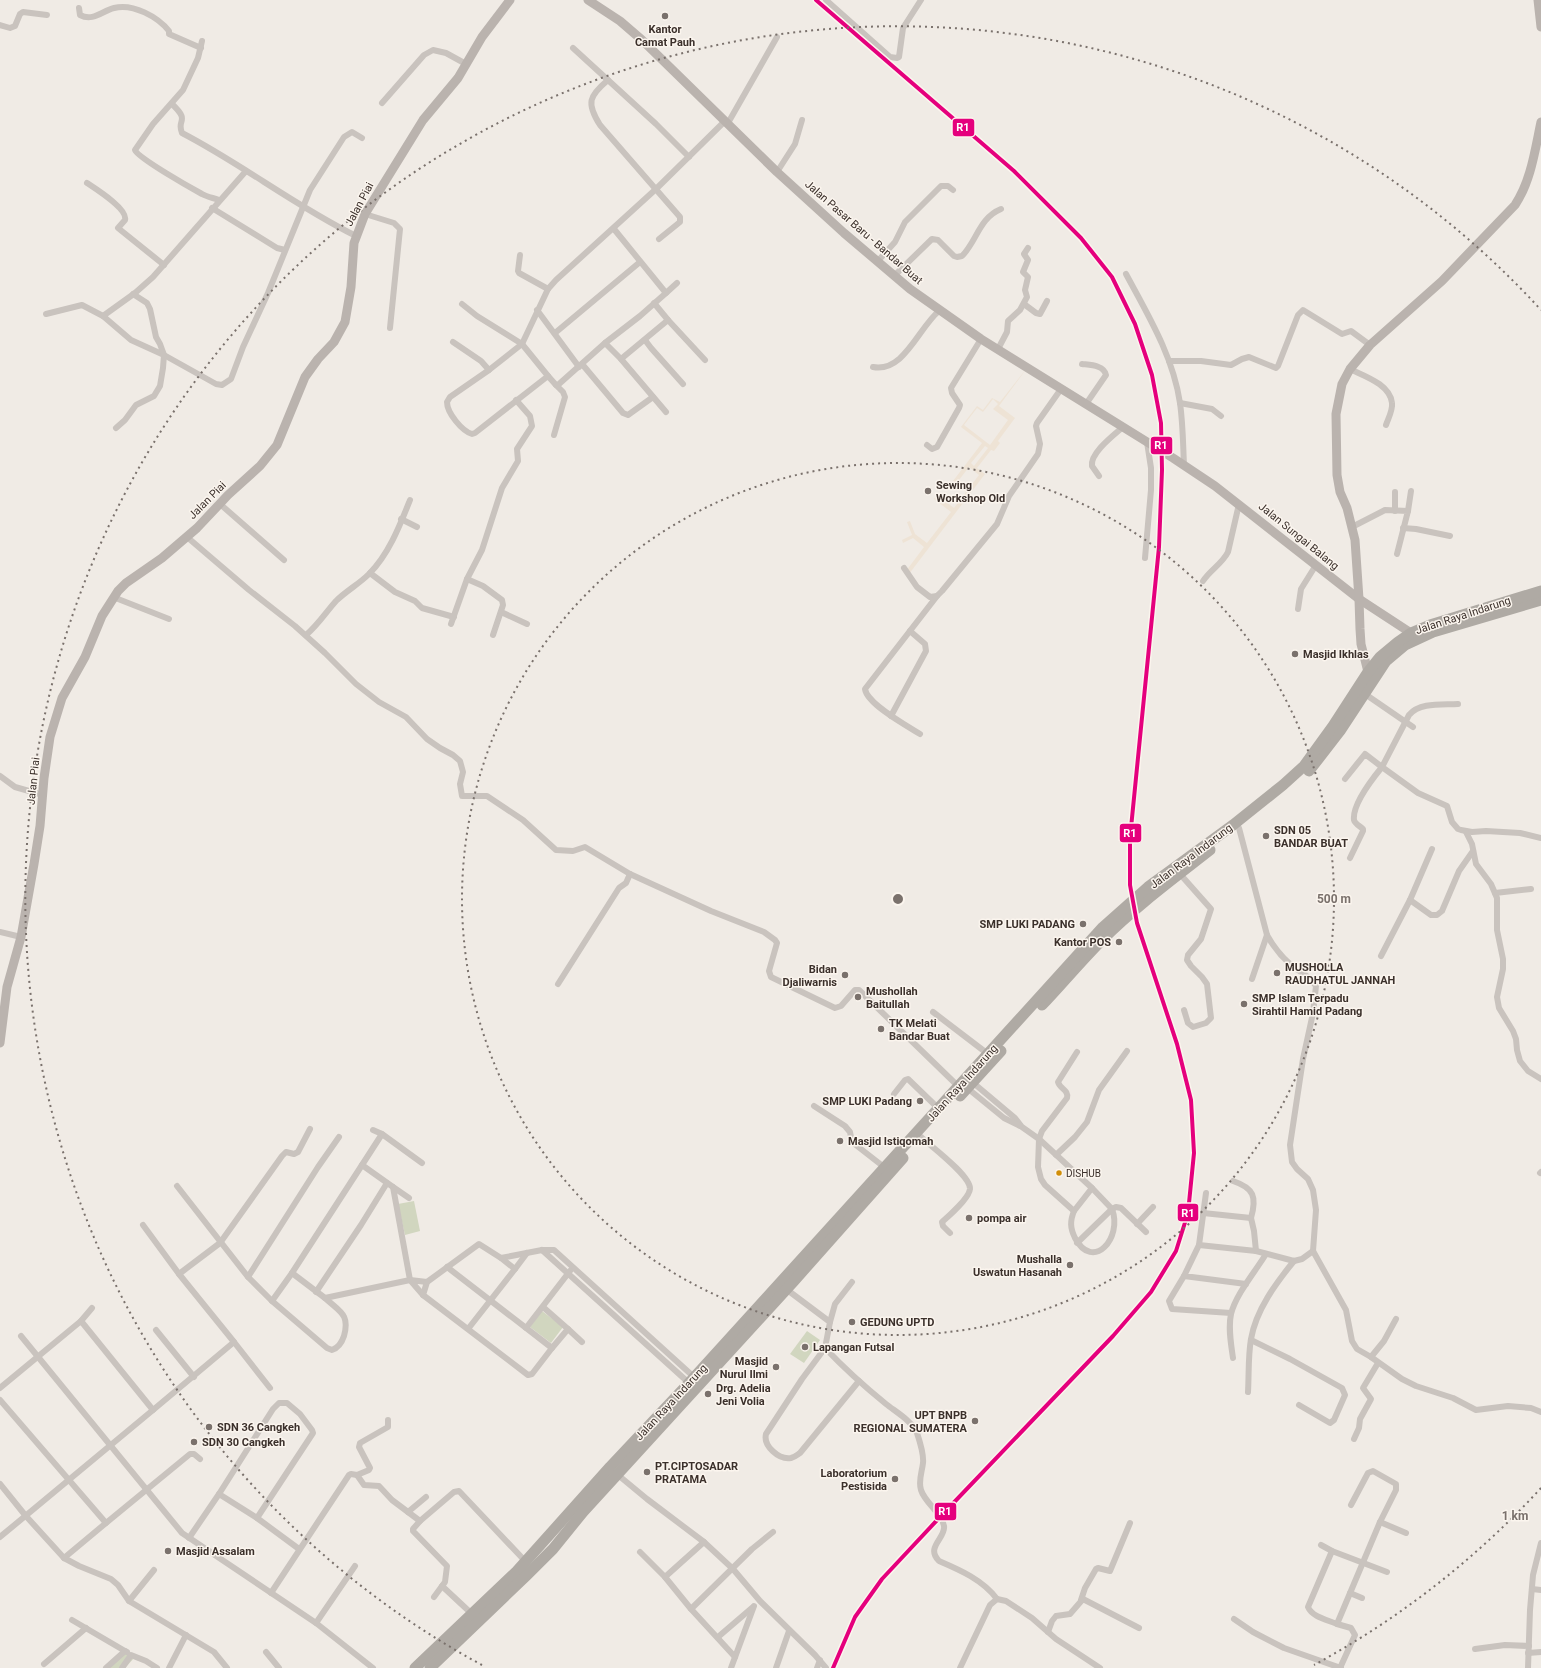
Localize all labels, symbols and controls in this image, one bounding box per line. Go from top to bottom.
marker: Kantor Camat Pauh [660,11,670,21]
place label: Kantor Camat Pauh [635,23,695,49]
line badge: R1 [952,118,975,137]
text: R1 [956,121,970,134]
street label: Jalan Pasar Baru - Bandar Buat [802,178,925,287]
street label: Jalan Piai [342,180,376,228]
line badge: R1 [1150,436,1173,455]
text: R1 [1154,439,1168,452]
street label: Jalan Piai [186,479,229,522]
place label: Sewing Workshop Old [936,479,1005,505]
marker: Sewing Workshop Old [923,486,933,496]
street label: Jalan Sungai Balang [1256,500,1341,573]
street label: Jalan Raya Indarung [1414,594,1512,637]
place label: Masjid Ikhlas [1303,648,1369,661]
marker: Masjid Ikhlas [1290,649,1300,659]
street label: Jalan Piai [25,757,42,805]
street label: Jalan Raya Indarung [1148,821,1235,891]
line badge: R1 [1119,823,1142,843]
place label: SDN 05 BANDAR BUAT [1274,824,1348,850]
text: R1 [1123,827,1137,840]
marker: SDN 05 BANDAR BUAT [1261,831,1271,841]
centre of rings [891,892,905,906]
text: 500 m [1317,892,1351,906]
place label: SMP LUKI PADANG [980,918,1075,931]
marker: SMP LUKI PADANG [1078,919,1088,929]
place label: Kantor POS [1054,936,1111,949]
marker: Kantor POS [1114,937,1124,947]
place label: MUSHOLLA RAUDHATUL JANNAH [1285,961,1396,987]
place label: Bidan Djaliwarnis [783,963,837,989]
marker: MUSHOLLA RAUDHATUL JANNAH [1272,968,1282,978]
marker: Bidan Djaliwarnis [840,970,850,980]
place label: Mushollah Baitullah [866,985,918,1011]
marker: Mushollah Baitullah [853,992,863,1002]
place label: SMP Islam Terpadu Sirahtil Hamid Padang [1252,992,1362,1018]
marker: SMP Islam Terpadu Sirahtil Hamid Padang [1239,999,1249,1009]
place label: TK Melati Bandar Buat [889,1017,950,1043]
marker: TK Melati Bandar Buat [876,1024,886,1034]
street label: Jalan Raya Indarung [924,1042,1000,1125]
place label: SMP LUKI Padang [822,1095,912,1108]
marker: SMP LUKI Padang [915,1096,925,1106]
place label: Masjid Istiqomah [848,1135,933,1148]
marker: Masjid Istiqomah [835,1136,845,1146]
marker: DISHUB [1054,1168,1064,1178]
place label: DISHUB [1066,1168,1101,1179]
line badge: R1 [1177,1203,1199,1222]
text: R1 [1181,1207,1195,1220]
place label: pompa air [977,1212,1027,1225]
marker: pompa air [964,1213,974,1223]
place label: Mushalla Uswatun Hasanah [973,1253,1062,1279]
marker: Mushalla Uswatun Hasanah [1065,1260,1075,1270]
place label: GEDUNG UPTD [860,1316,934,1329]
marker: GEDUNG UPTD [847,1317,857,1327]
place label: Lapangan Futsal [813,1341,894,1354]
marker: Lapangan Futsal [800,1342,810,1352]
place label: Masjid Nurul Ilmi [720,1355,768,1381]
street label: Jalan Raya Indarung [633,1362,710,1443]
marker: Masjid Nurul Ilmi [771,1362,781,1372]
place label: Drg. Adelia Jeni Volia [716,1382,771,1408]
marker: Drg. Adelia Jeni Volia [703,1389,713,1399]
place label: UPT BNPB REGIONAL SUMATERA [854,1409,968,1435]
marker: UPT BNPB REGIONAL SUMATERA [970,1416,980,1426]
place label: SDN 36 Cangkeh [217,1421,300,1434]
marker: SDN 36 Cangkeh [204,1422,214,1432]
place label: SDN 30 Cangkeh [202,1436,285,1449]
marker: SDN 30 Cangkeh [189,1437,199,1447]
place label: PT.CIPTOSADAR PRATAMA [655,1460,738,1486]
marker: PT.CIPTOSADAR PRATAMA [642,1467,652,1477]
place label: Laboratorium Pestisida [821,1467,887,1493]
marker: Laboratorium Pestisida [890,1474,900,1484]
line badge: R1 [934,1502,957,1521]
text: R1 [938,1505,952,1518]
text: 1 km [1502,1509,1528,1523]
place label: Masjid Assalam [176,1545,255,1558]
marker: Masjid Assalam [163,1546,173,1556]

